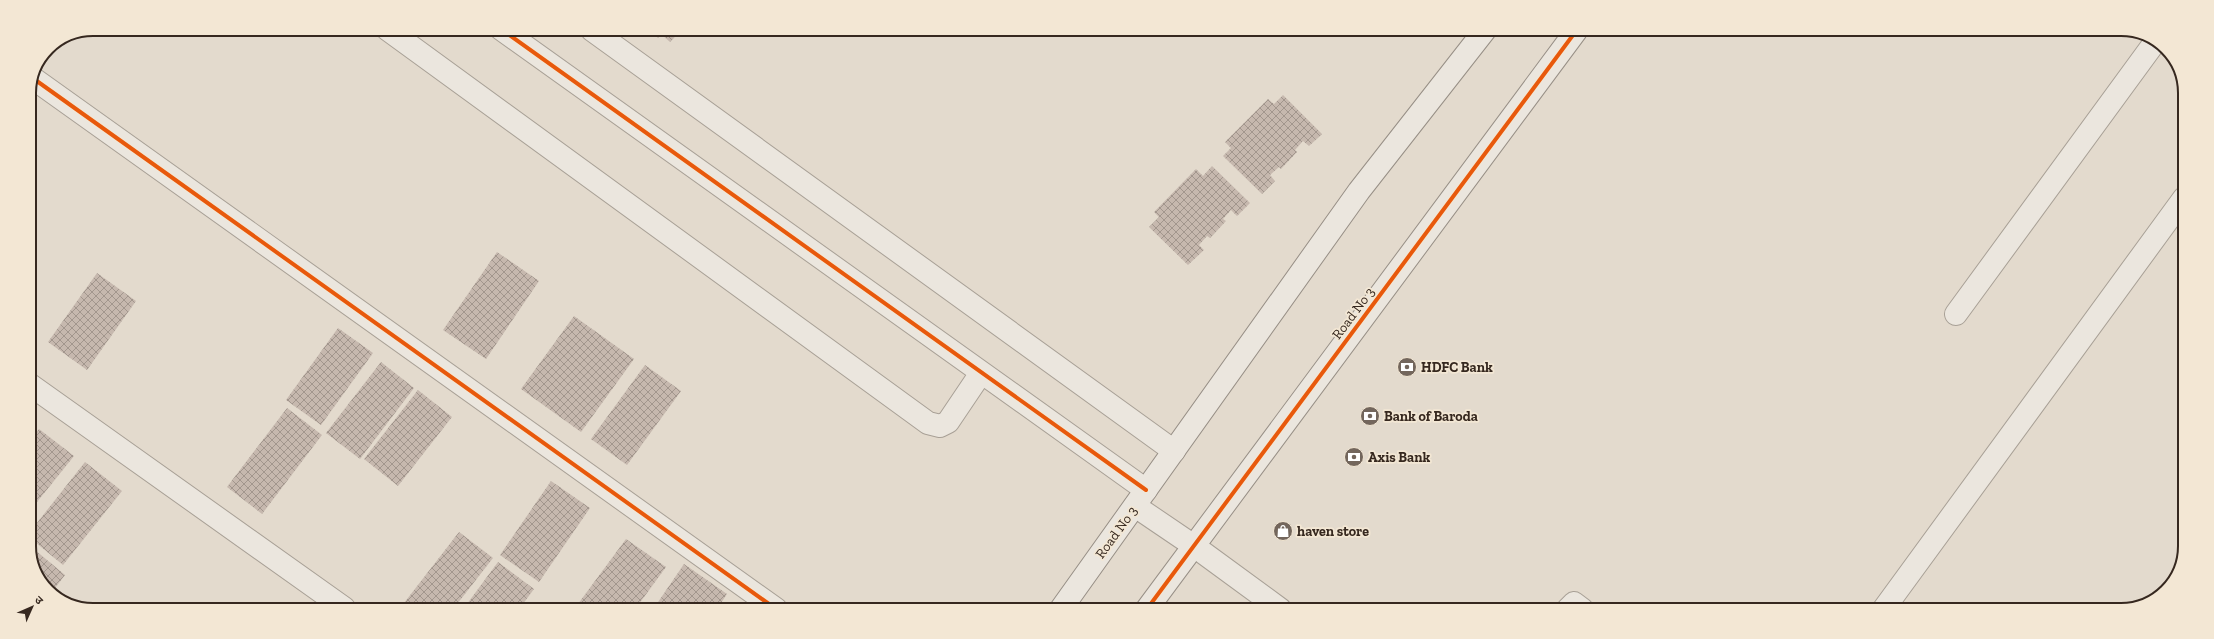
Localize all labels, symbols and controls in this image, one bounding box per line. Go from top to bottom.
street label: Road No 3 [1328,284,1378,343]
bank icon: HDFC Bank [1396,356,1418,378]
place label: HDFC Bank [1421,359,1493,376]
bank icon: Bank of Baroda [1359,405,1381,427]
place label: Bank of Baroda [1384,408,1478,425]
bank icon: Axis Bank [1343,446,1365,468]
place label: Axis Bank [1368,449,1430,466]
street label: Road No 3 [1092,503,1141,562]
shop icon: haven store [1272,520,1294,542]
place label: haven store [1297,523,1369,540]
north arrow [12,587,52,627]
text: उ [32,593,46,608]

